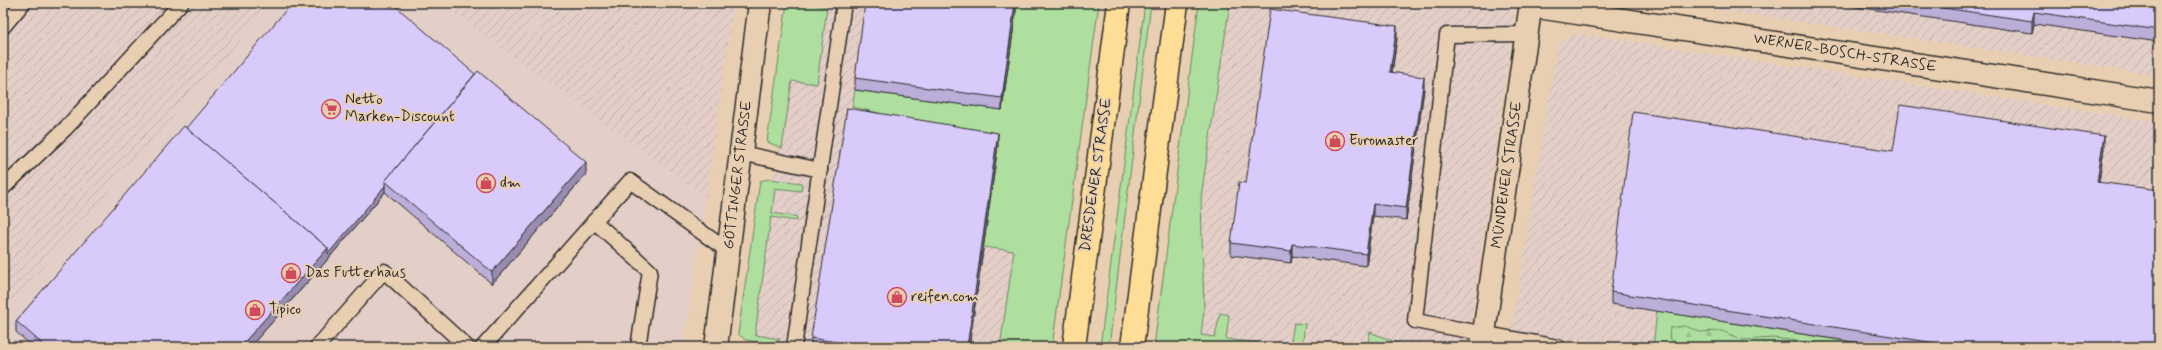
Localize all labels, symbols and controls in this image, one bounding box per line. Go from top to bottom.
street label: WERNER-BOSCH-STRASSE [1752,29,1938,77]
place label: Netto Marken-Discount [345,90,455,127]
street label: DRESDENER STRASSE [1075,96,1117,253]
supermarket icon: Netto Marken-Discount [320,98,342,120]
street label: GÖTTINGER STRASSE [719,99,757,251]
street label: MÜNDENER STRASSE [1487,100,1527,250]
shop icon: Euromaster [1324,130,1346,152]
place label: Euromaster [1349,131,1419,151]
shop icon: dm [475,172,497,194]
place label: dm [500,173,521,193]
shop icon: Das Futterhaus [280,262,302,284]
place label: Das Futterhaus [305,263,406,283]
shop icon: reifen.com [886,286,908,308]
place label: reifen.com [911,287,979,307]
shop icon: Tipico [244,299,266,321]
place label: Tipico [269,300,301,320]

